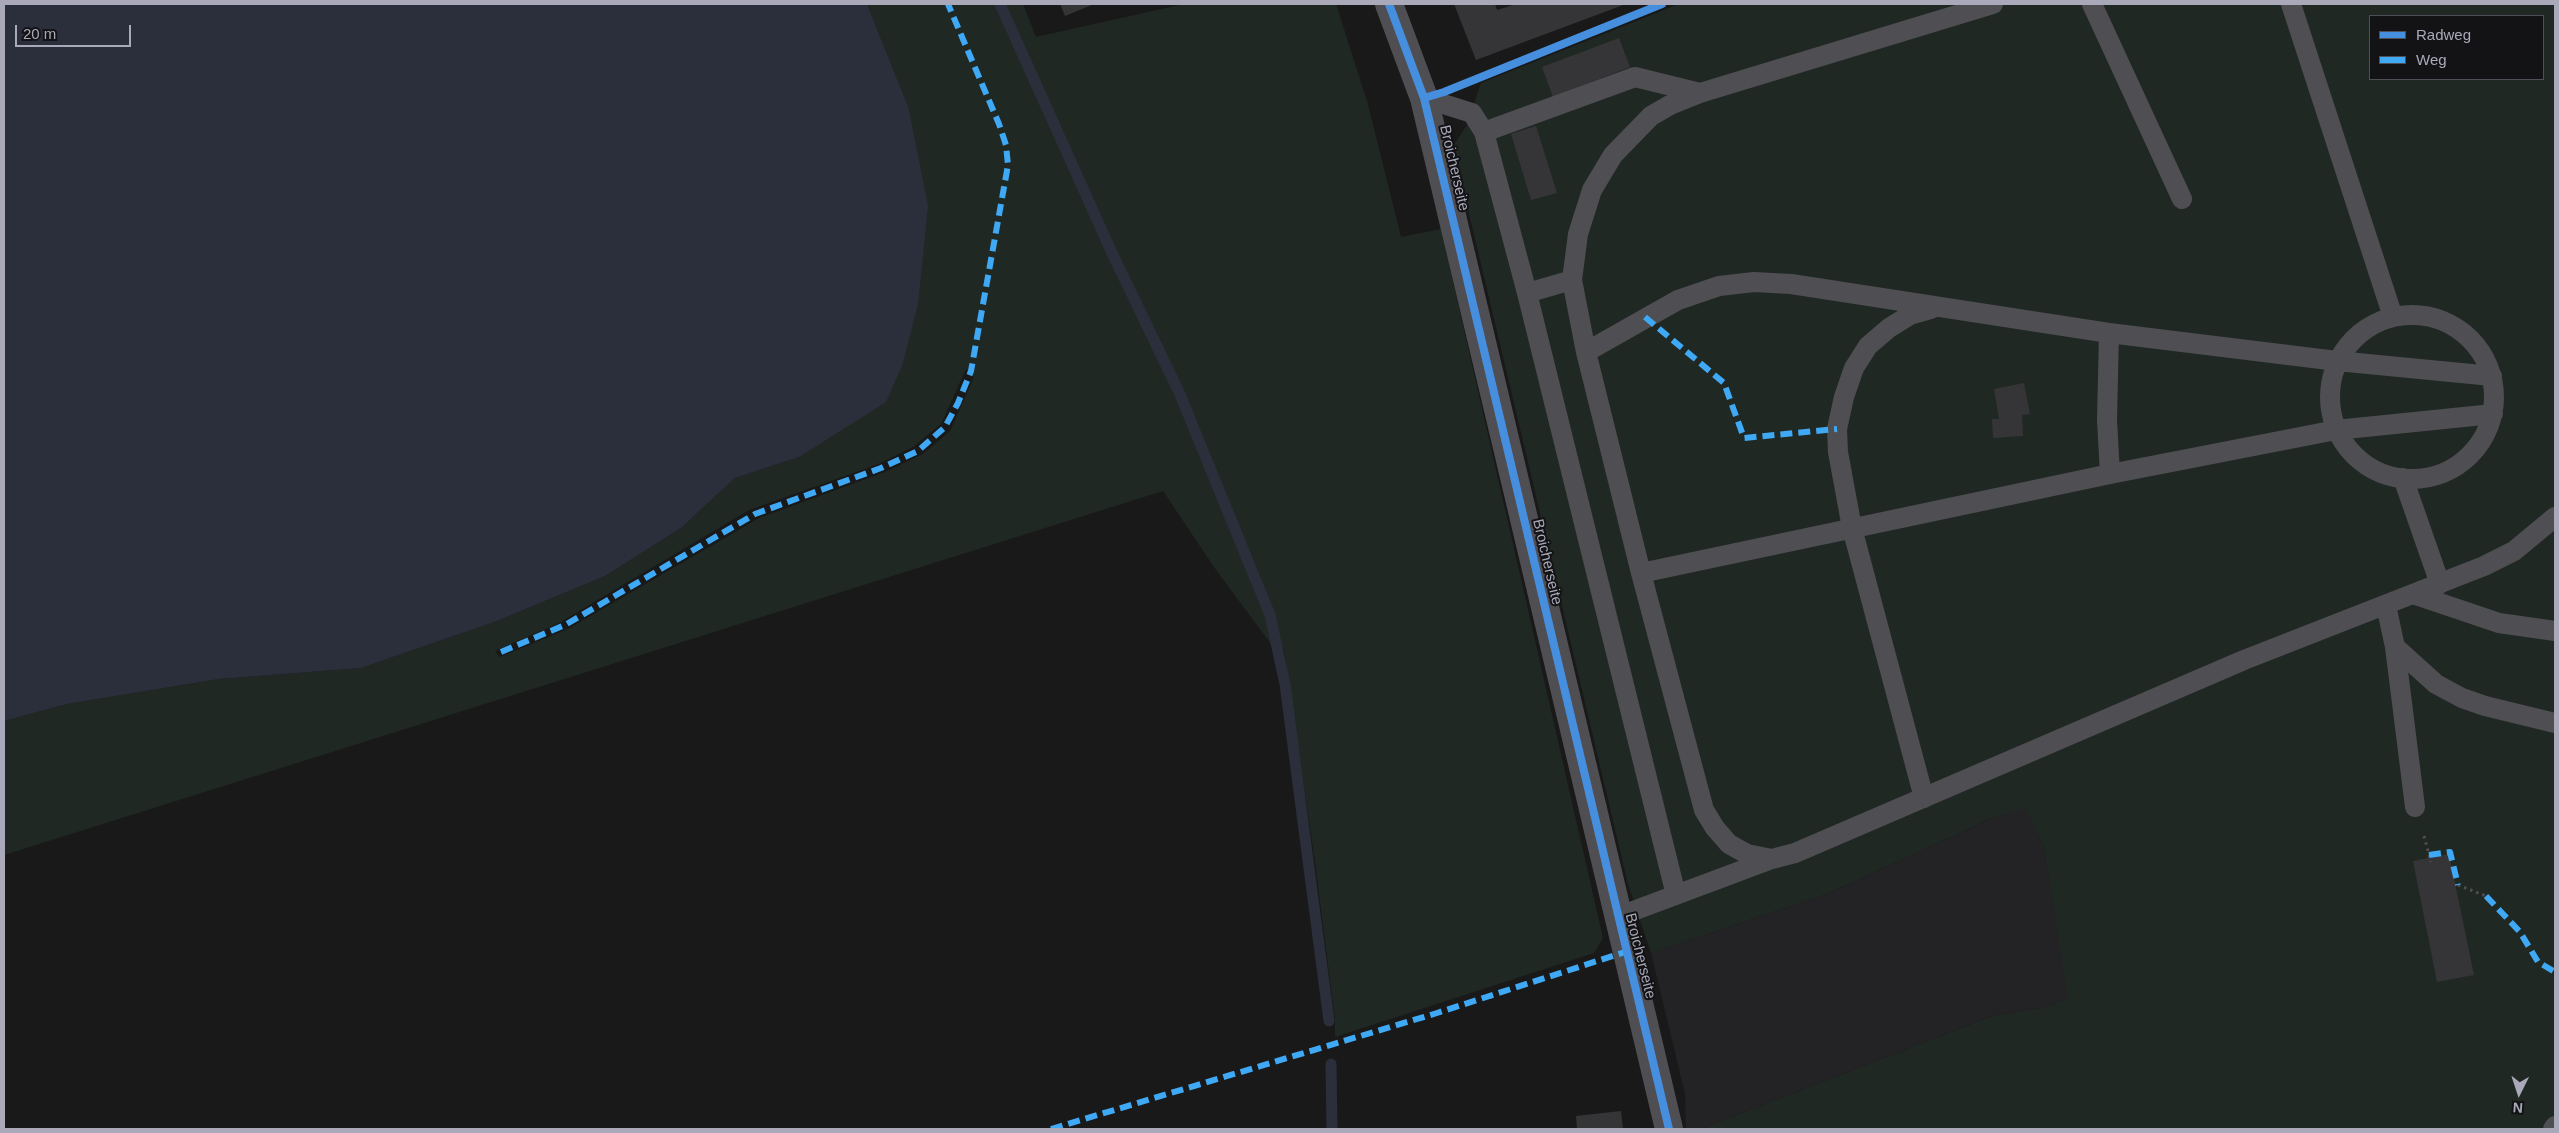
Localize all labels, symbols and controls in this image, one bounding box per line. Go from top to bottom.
scale bar [18,15,134,47]
legend [2369,15,2544,80]
text: 20 m [23,25,56,42]
text: Radweg [2416,26,2471,43]
text: Weg [2416,51,2447,68]
street label: Broicherseite [1435,123,1473,213]
street label: Broicherseite [1528,517,1566,607]
street label: Broicherseite [1621,911,1659,1001]
north arrow [2494,1068,2544,1118]
text: N [2512,1100,2524,1116]

